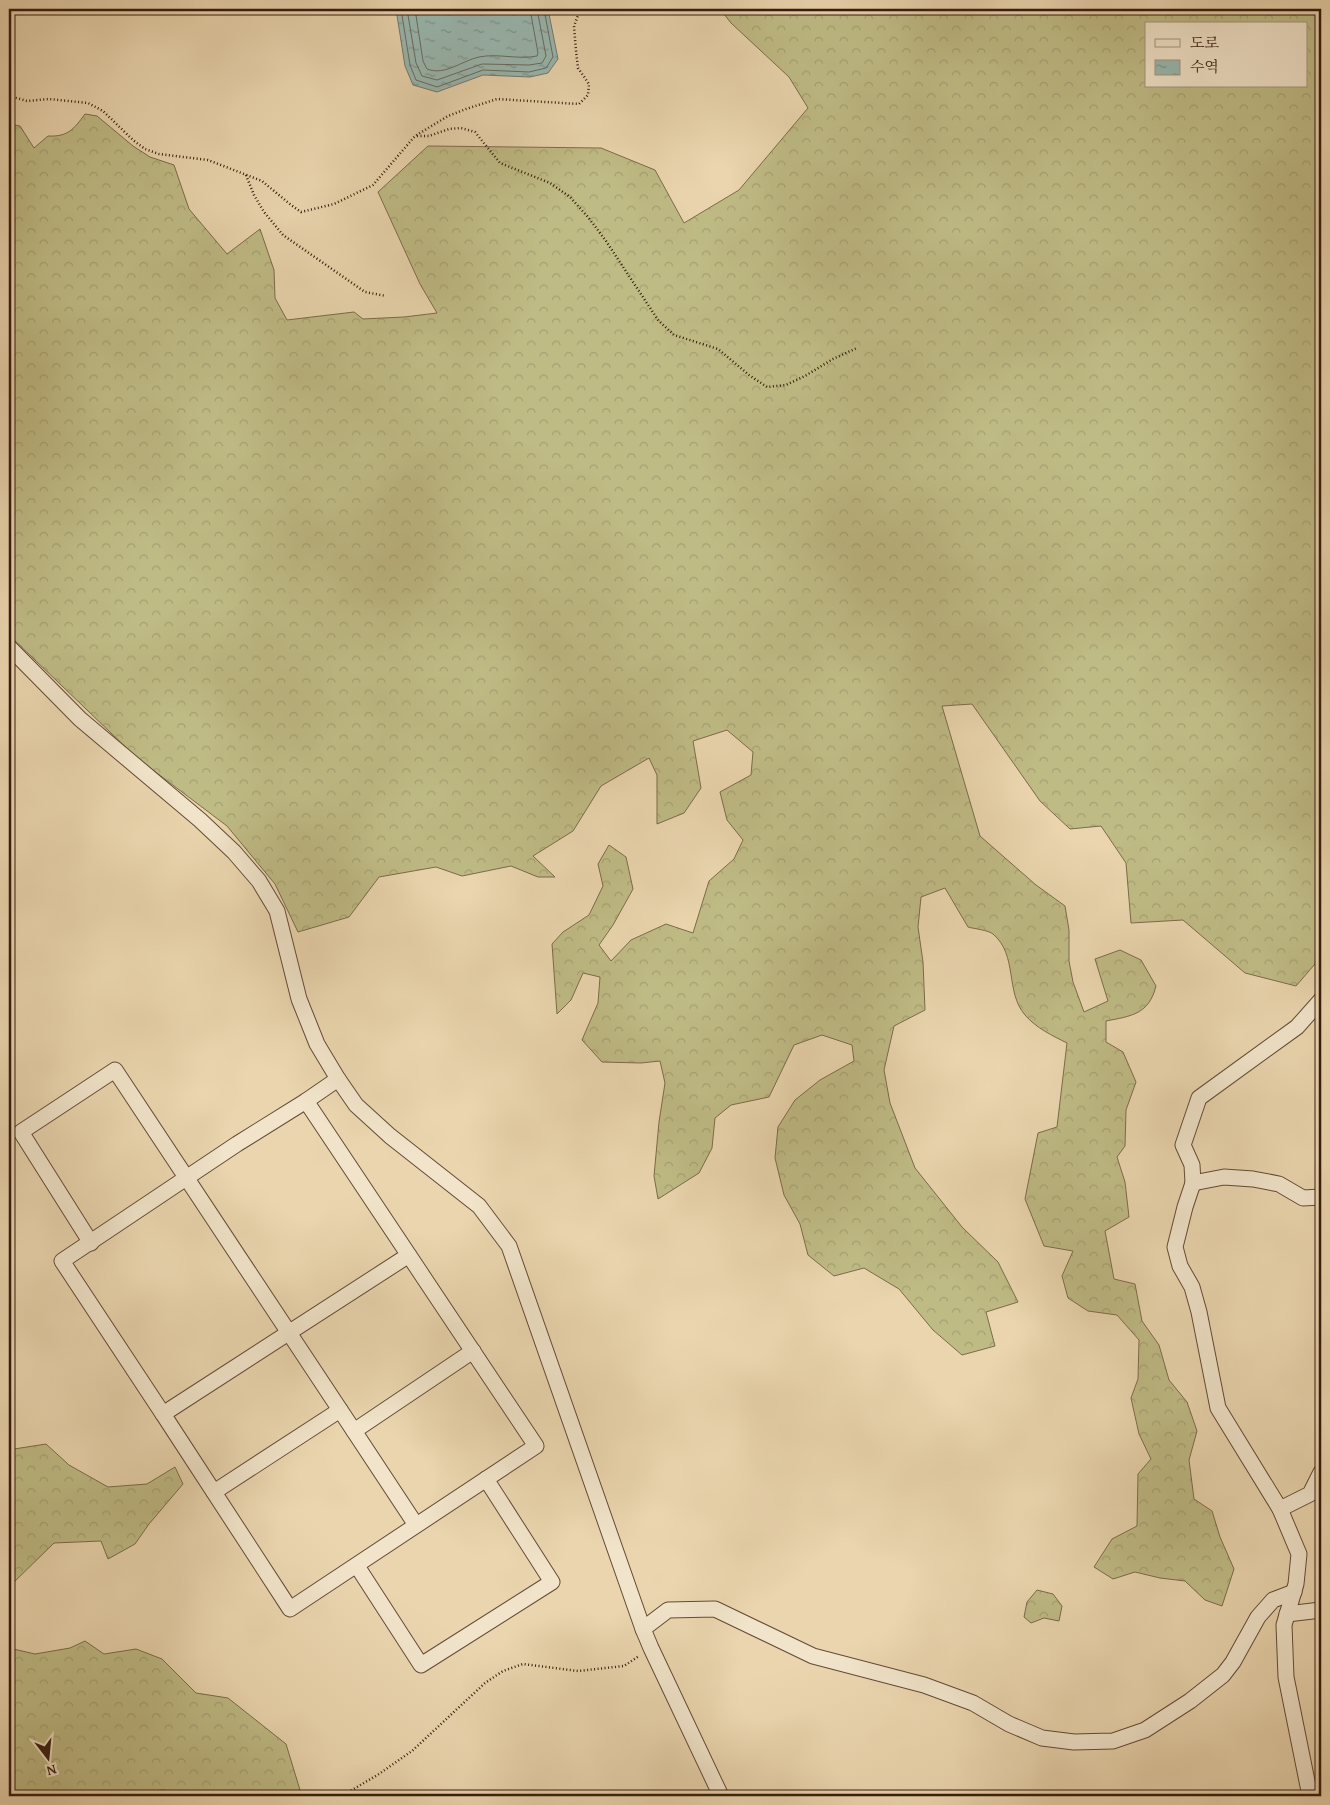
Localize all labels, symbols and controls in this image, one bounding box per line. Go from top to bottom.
legend [1145,22,1308,88]
text: 도로 [1190,32,1219,53]
text: 수역 [1190,56,1219,77]
north arrow [22,1732,72,1782]
text: N [44,1760,59,1782]

